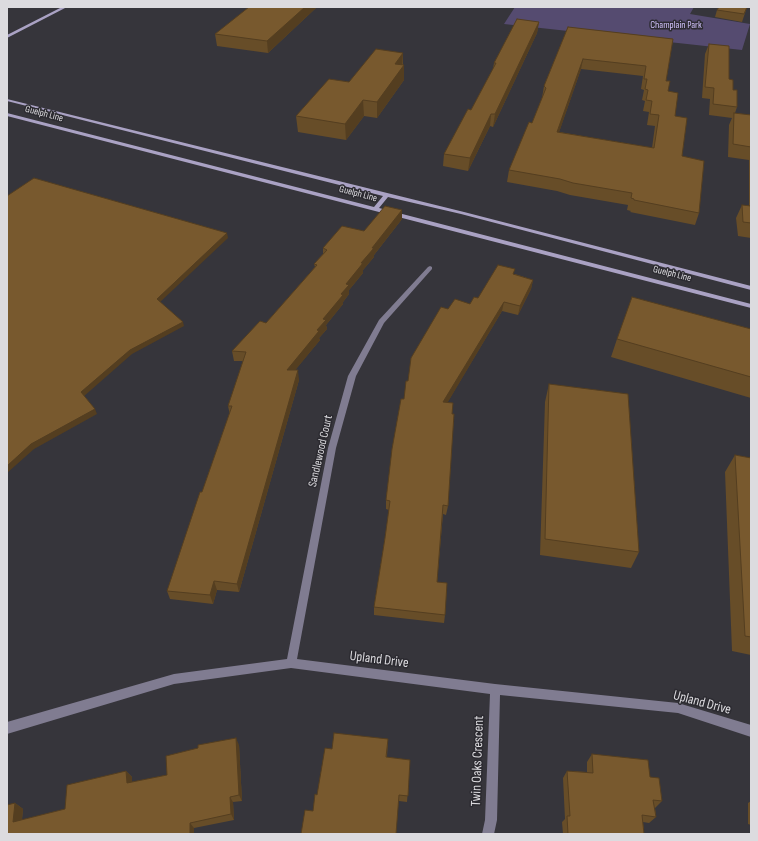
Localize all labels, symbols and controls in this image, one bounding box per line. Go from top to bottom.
park label: Champlain Park [650,19,702,31]
street label: Guelph Line [24,103,64,125]
street label: Guelph Line [338,183,378,205]
street label: Guelph Line [652,263,692,285]
street label: Sandlewood Court [306,414,336,488]
street label: Upland Drive [349,648,409,672]
street label: Upland Drive [671,687,733,719]
street label: Twin Oaks Crescent [468,715,488,807]

